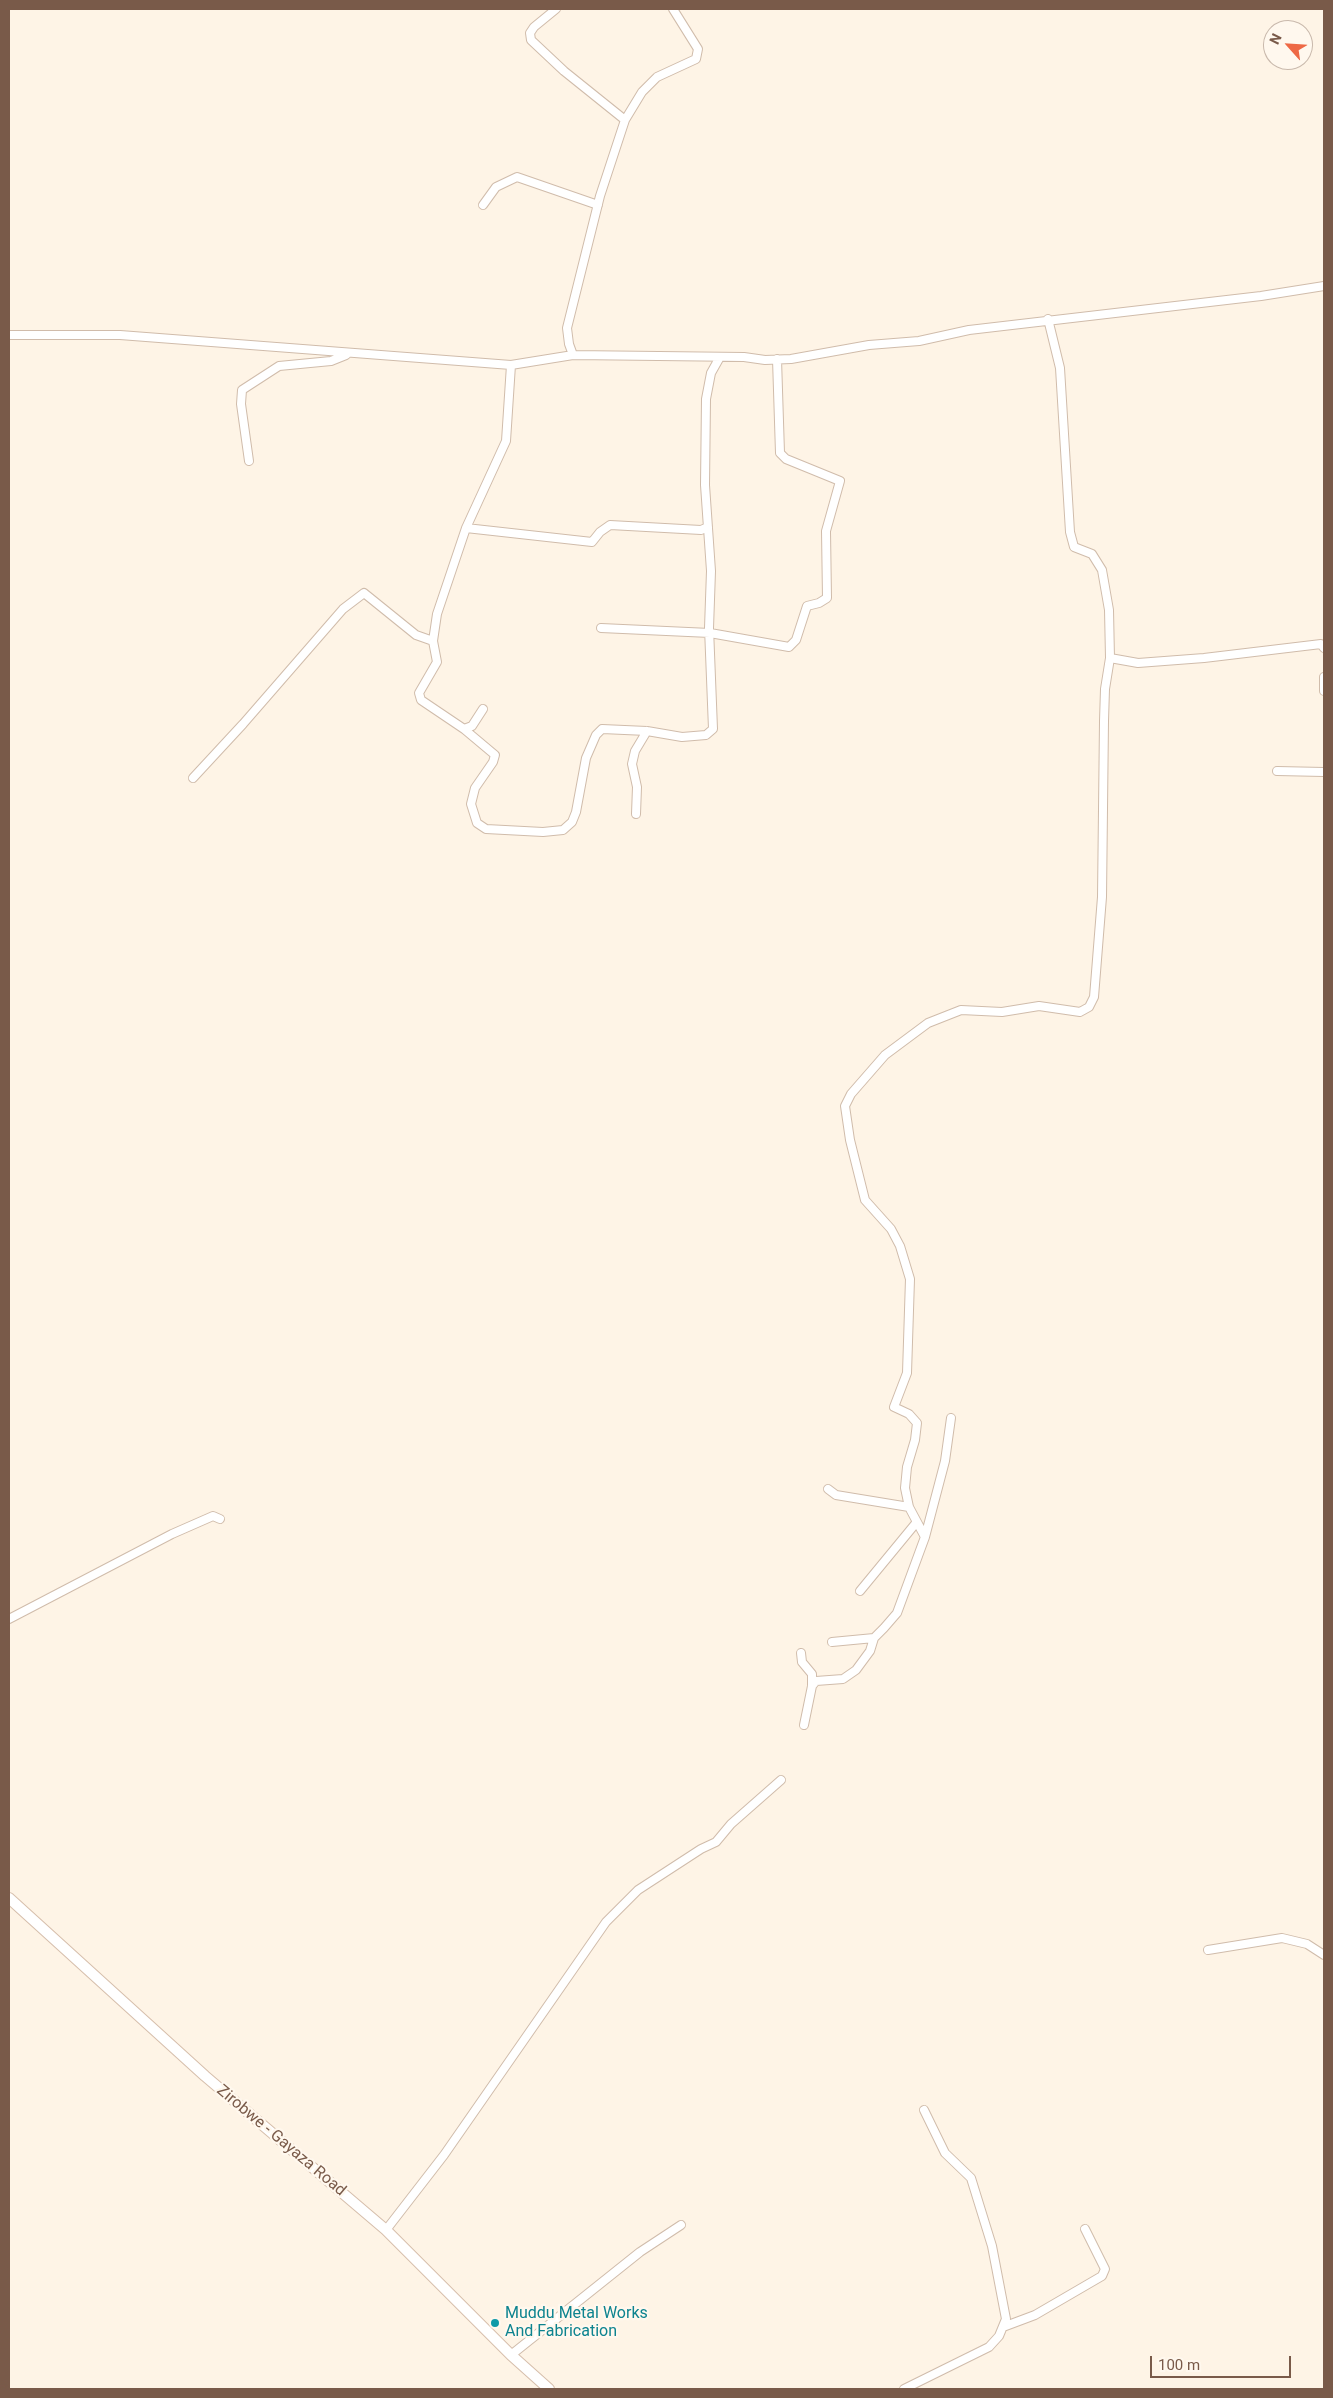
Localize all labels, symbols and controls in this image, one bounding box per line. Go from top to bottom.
north arrow [1263,20,1313,70]
text: N [1266,31,1285,47]
street label: Zirobwe - Gayaza Road [213,2081,349,2201]
place label: Muddu Metal Works And Fabrication [505,2304,648,2342]
marker: Muddu Metal Works And Fabrication [489,2317,501,2329]
scale bar [1153,2346,1294,2378]
text: 100 m [1158,2356,1200,2374]

